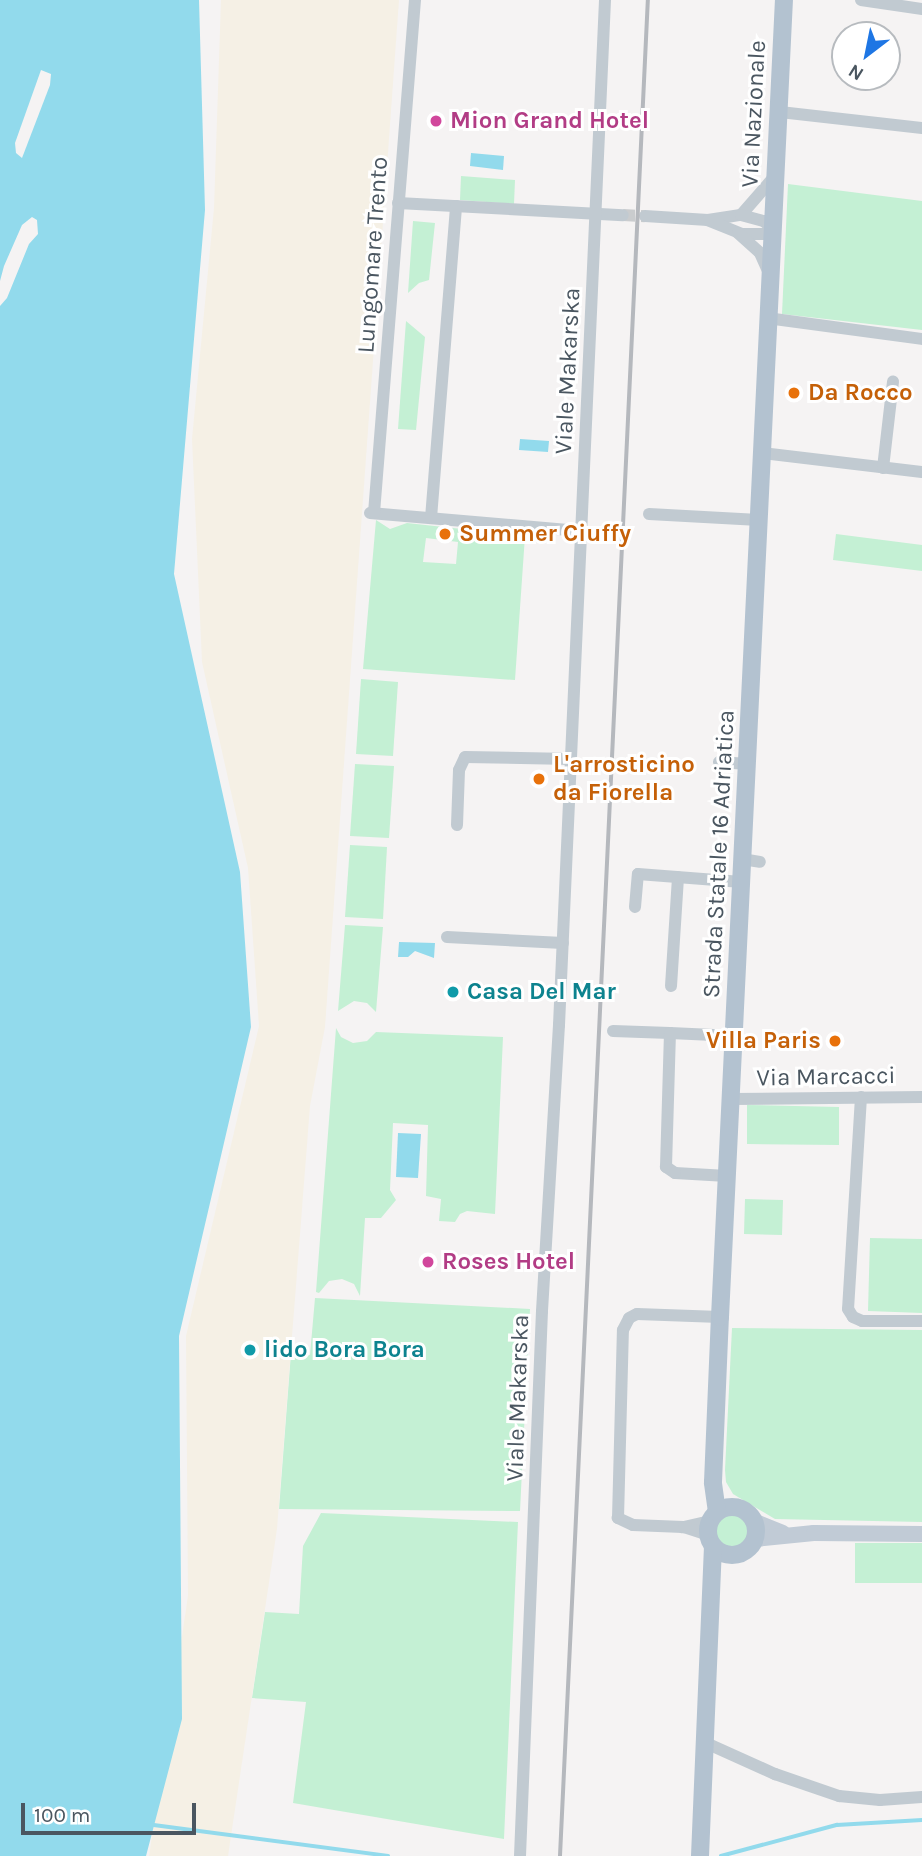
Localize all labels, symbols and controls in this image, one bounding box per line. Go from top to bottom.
north arrow [831,21,901,91]
street label: Via Nazionale [736,40,772,188]
text: N [844,59,868,85]
place label: Mion Grand Hotel [450,107,649,135]
marker: Mion Grand Hotel [428,113,444,129]
street label: Lungomare Trento [352,156,394,354]
street label: Viale Makarska [549,287,587,455]
place label: Da Rocco [808,379,913,407]
marker: Da Rocco [786,385,802,401]
place label: Summer Ciuffy [459,520,631,548]
marker: Summer Ciuffy [437,526,453,542]
street label: Strada Statale 16 Adriatica [697,709,741,999]
place label: L'arrosticino da Fiorella [553,751,695,807]
marker: L'arrosticino da Fiorella [531,771,547,787]
place label: Casa Del Mar [467,978,616,1006]
marker: Casa Del Mar [445,984,461,1000]
place label: Villa Paris [706,1027,821,1055]
marker: Villa Paris [827,1033,843,1049]
street label: Via Marcacci [756,1061,896,1093]
place label: Roses Hotel [442,1248,575,1276]
marker: Roses Hotel [420,1254,436,1270]
street label: Viale Makarska [501,1314,535,1482]
place label: lido Bora Bora [264,1336,425,1364]
marker: lido Bora Bora [242,1342,258,1358]
scale bar [24,1790,200,1834]
text: 100 m [34,1803,91,1827]

